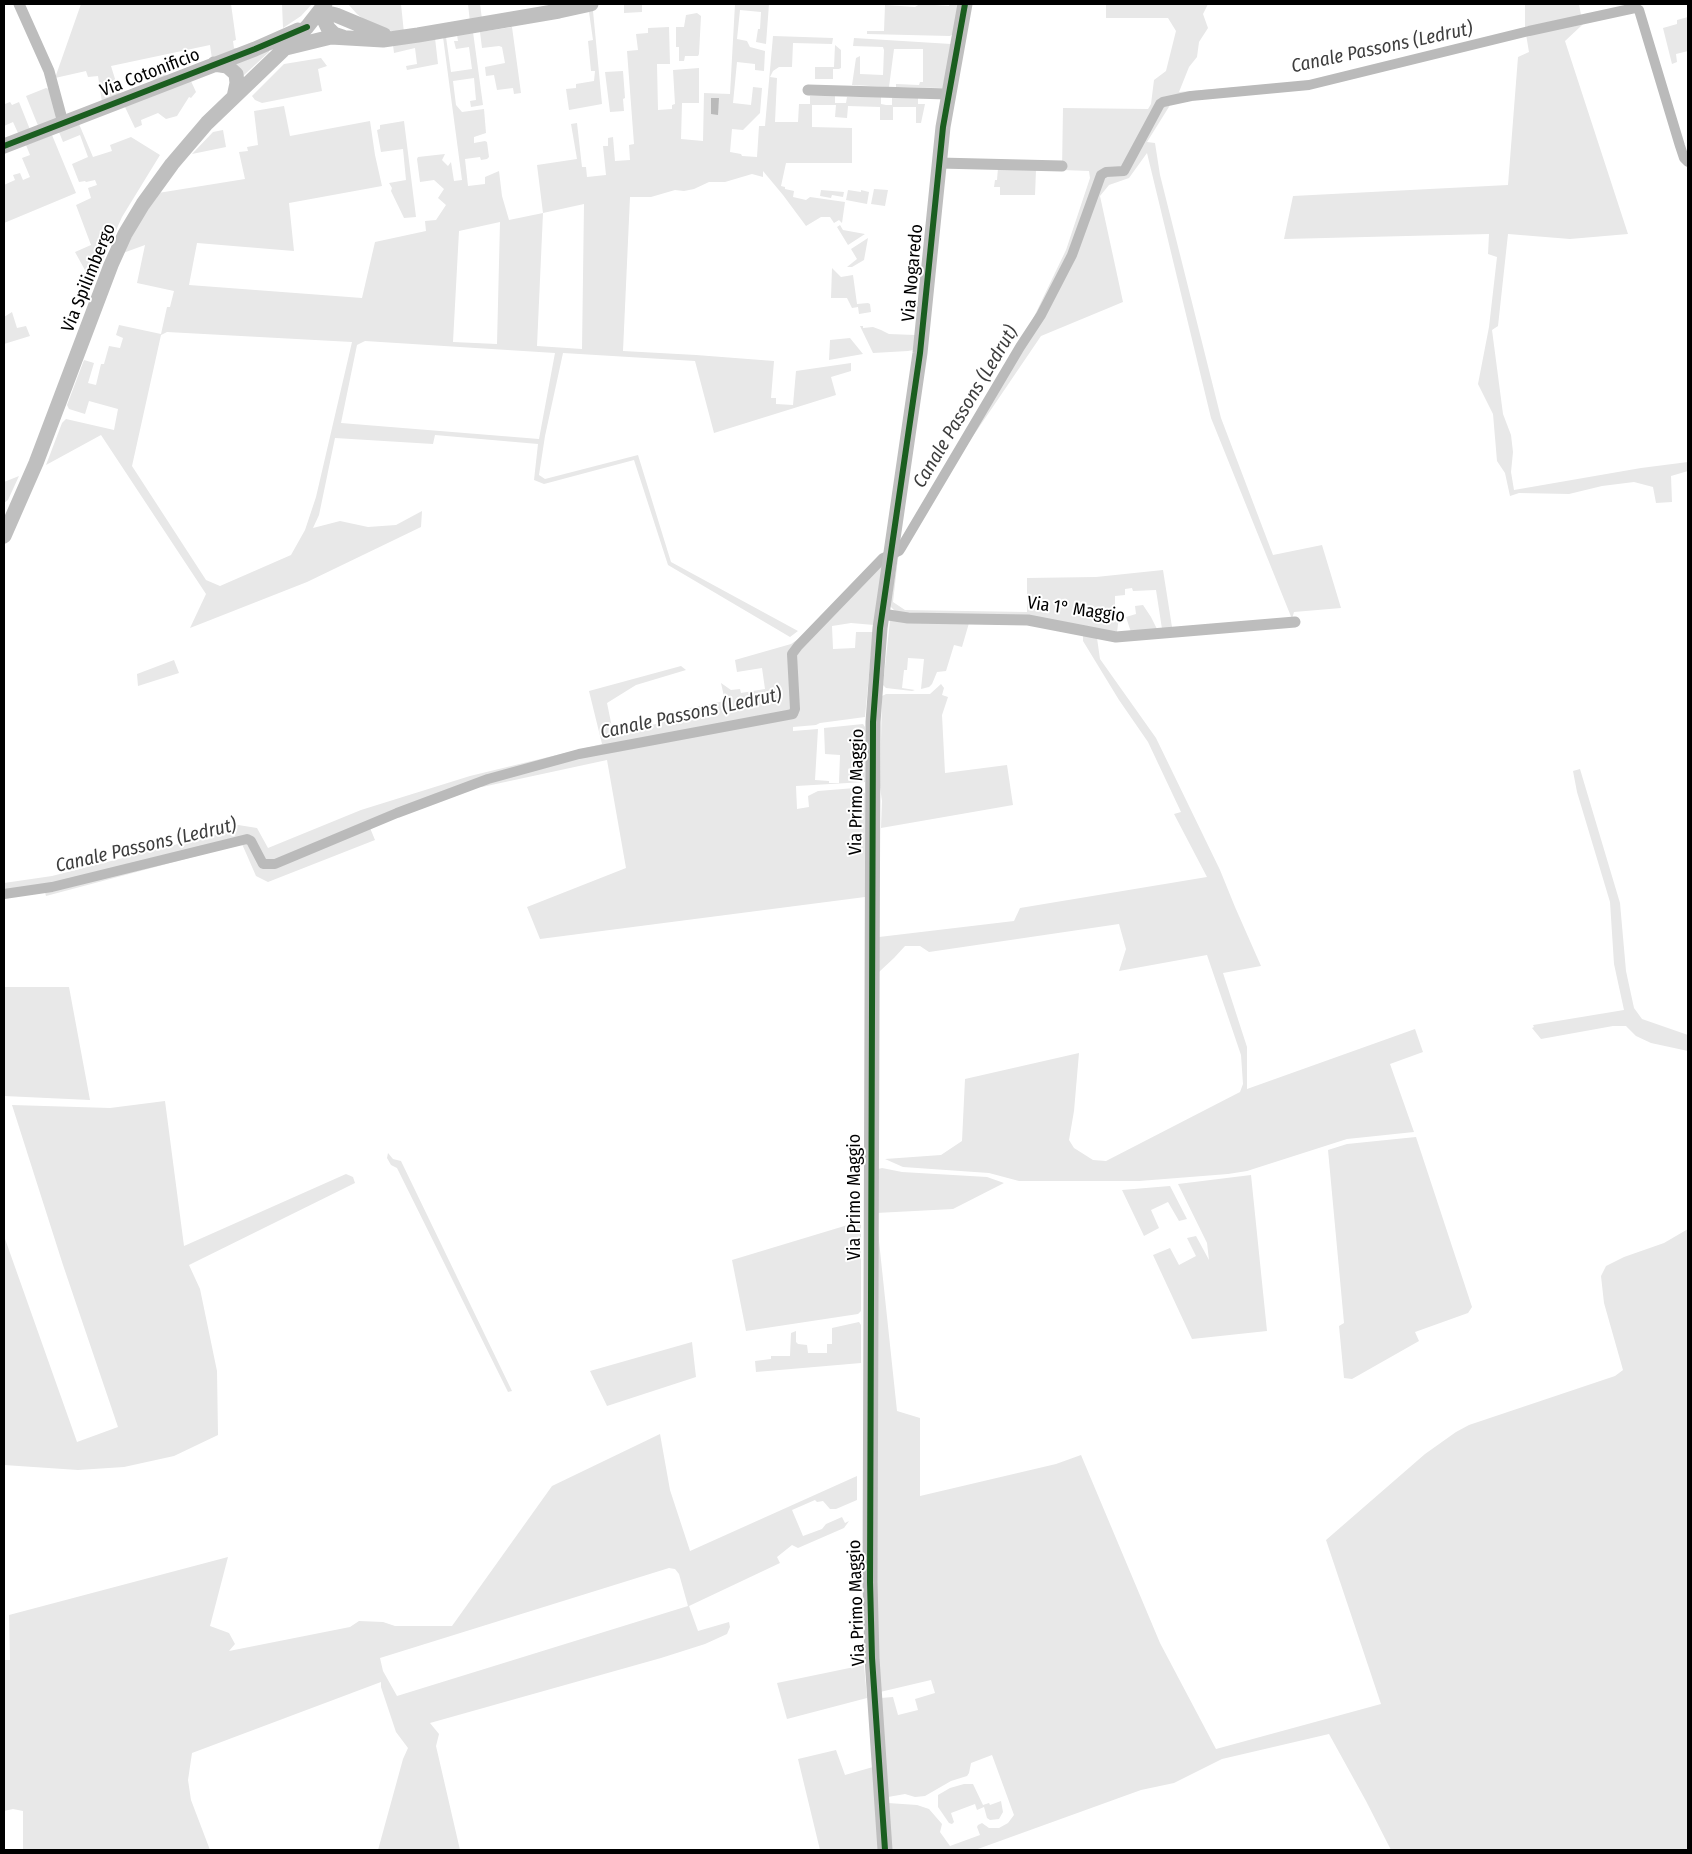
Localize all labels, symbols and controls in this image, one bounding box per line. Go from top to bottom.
water label: Canale Passons (Ledrut) [1289,18,1475,78]
street label: Via Cotonificio [97,44,203,102]
street label: Via Spilimbergo [57,221,121,335]
street label: Via Nogaredo [898,223,928,323]
water label: Canale Passons (Ledrut) [909,322,1023,492]
street label: Via 1° Maggio [1026,592,1126,628]
water label: Canale Passons (Ledrut) [598,684,784,744]
street label: Via Primo Maggio [845,729,869,855]
water label: Canale Passons (Ledrut) [53,814,239,878]
street label: Via Primo Maggio [844,1134,866,1260]
street label: Via Primo Maggio [844,1539,870,1667]

